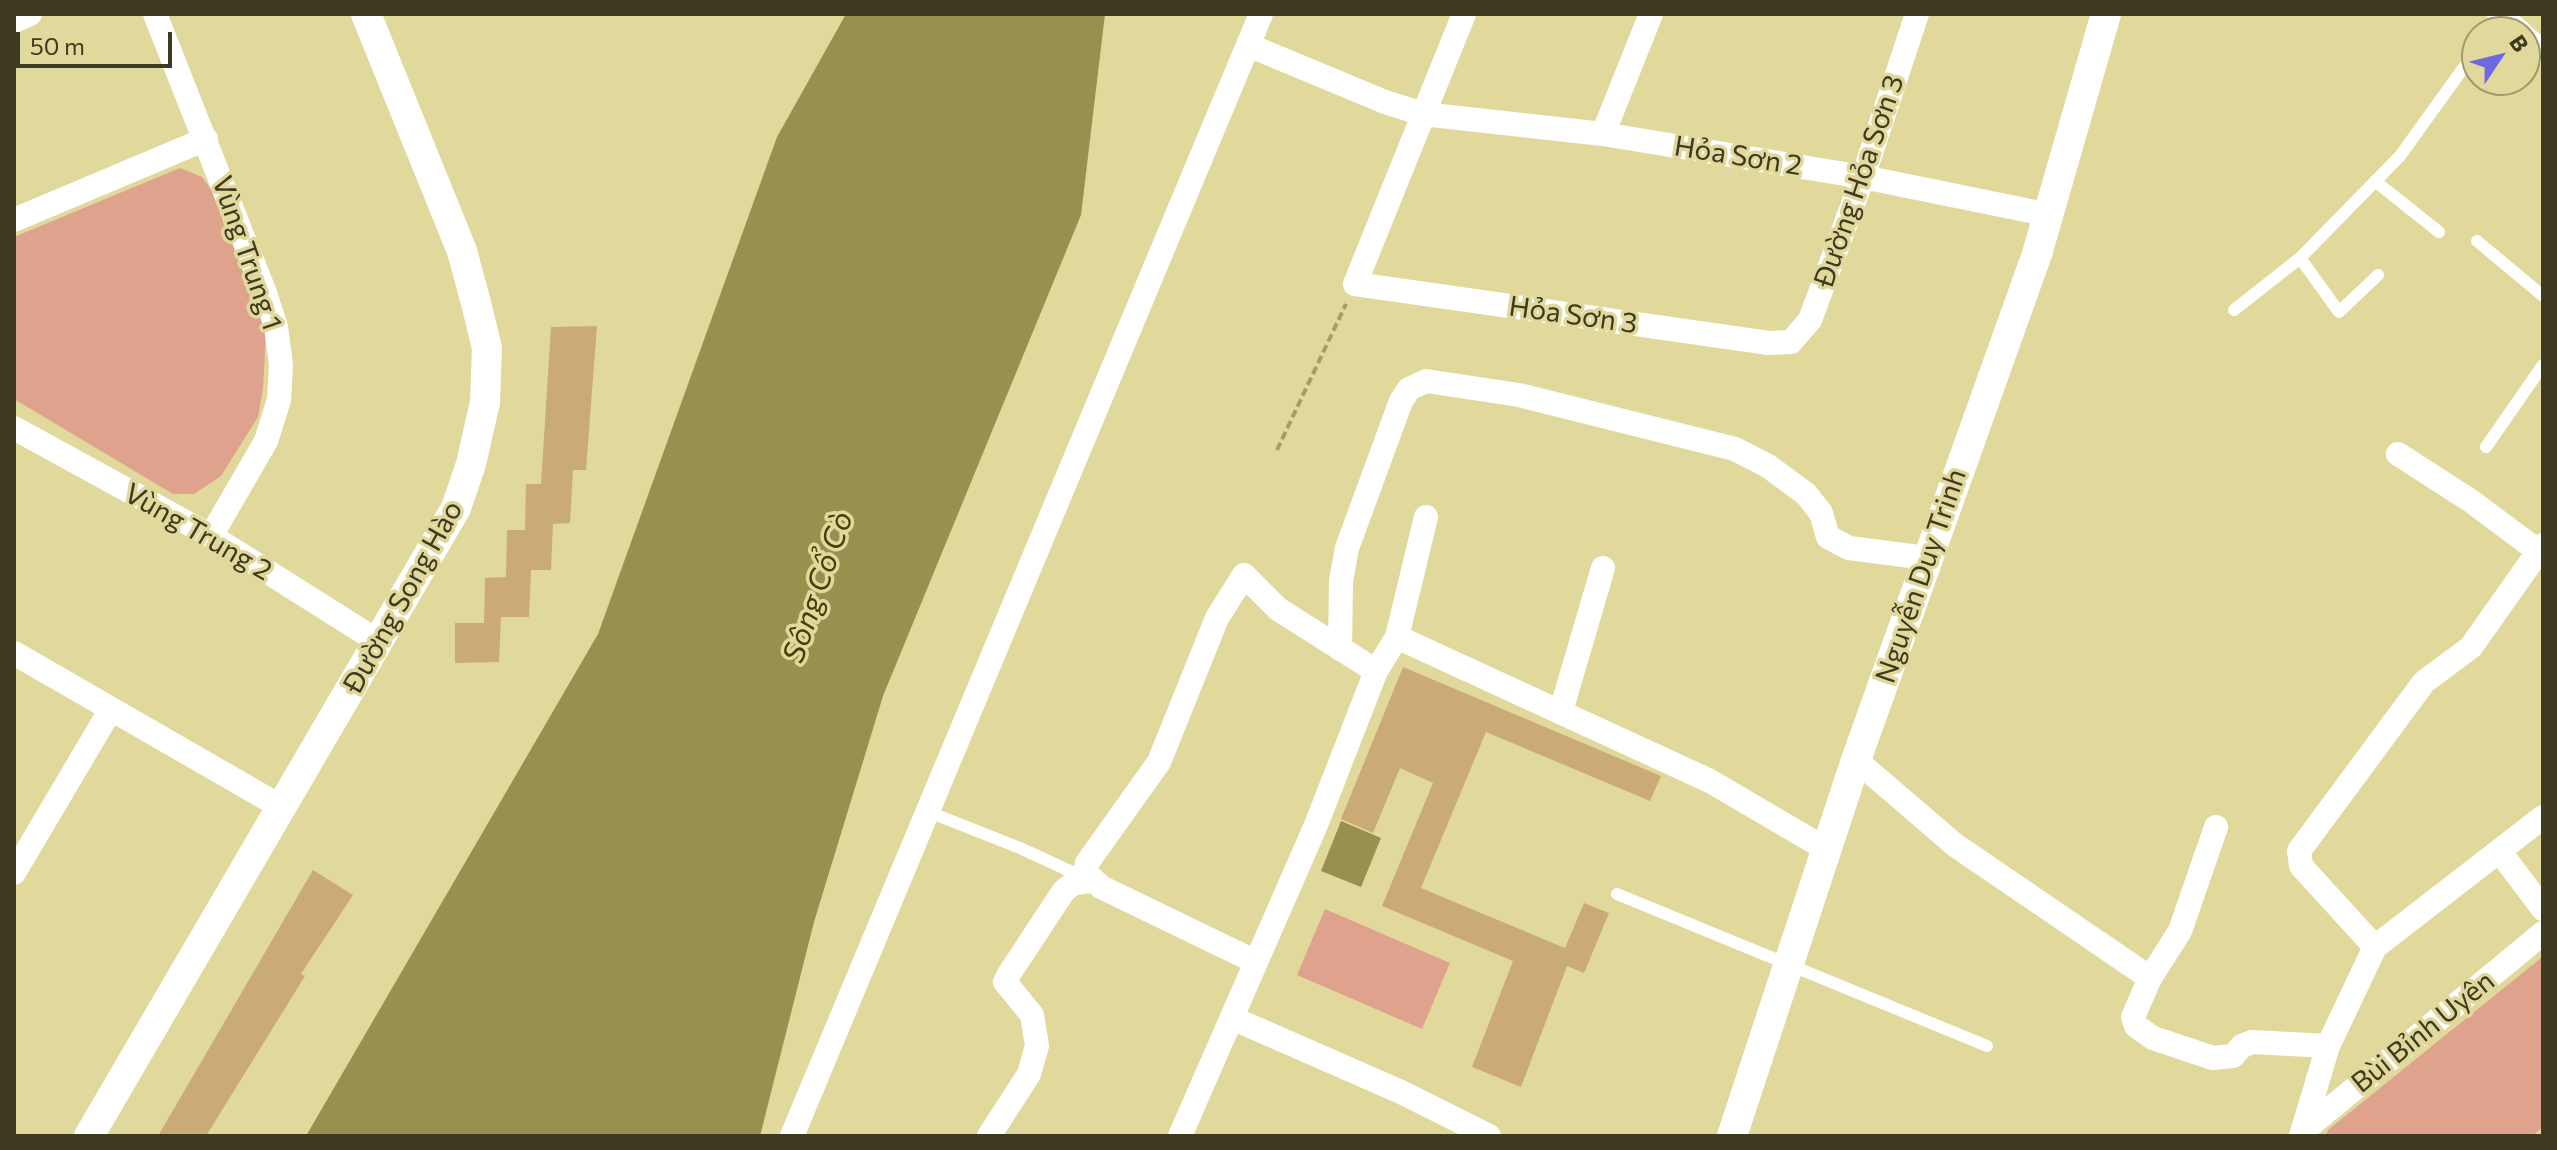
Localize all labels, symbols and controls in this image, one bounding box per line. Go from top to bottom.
scale bar [20,16,176,66]
north arrow [2461,16,2541,96]
text: B [2504,29,2535,57]
text: 50 m [30,31,85,60]
street label: Đường Hỏa Sơn 3 [1807,71,1911,291]
street label: Hỏa Sơn 2 [1672,129,1804,183]
street label: Vùng Trung 1 [205,171,289,335]
street label: Hỏa Sơn 3 [1507,289,1639,341]
street label: Nguyễn Duy Trinh [1869,464,1973,688]
street label: Vùng Trung 2 [118,476,278,588]
street label: Đường Song Hào [336,495,470,699]
water label: Sông Cổ Cò [775,507,861,667]
street label: Bùi Bỉnh Uyên [2345,964,2501,1100]

